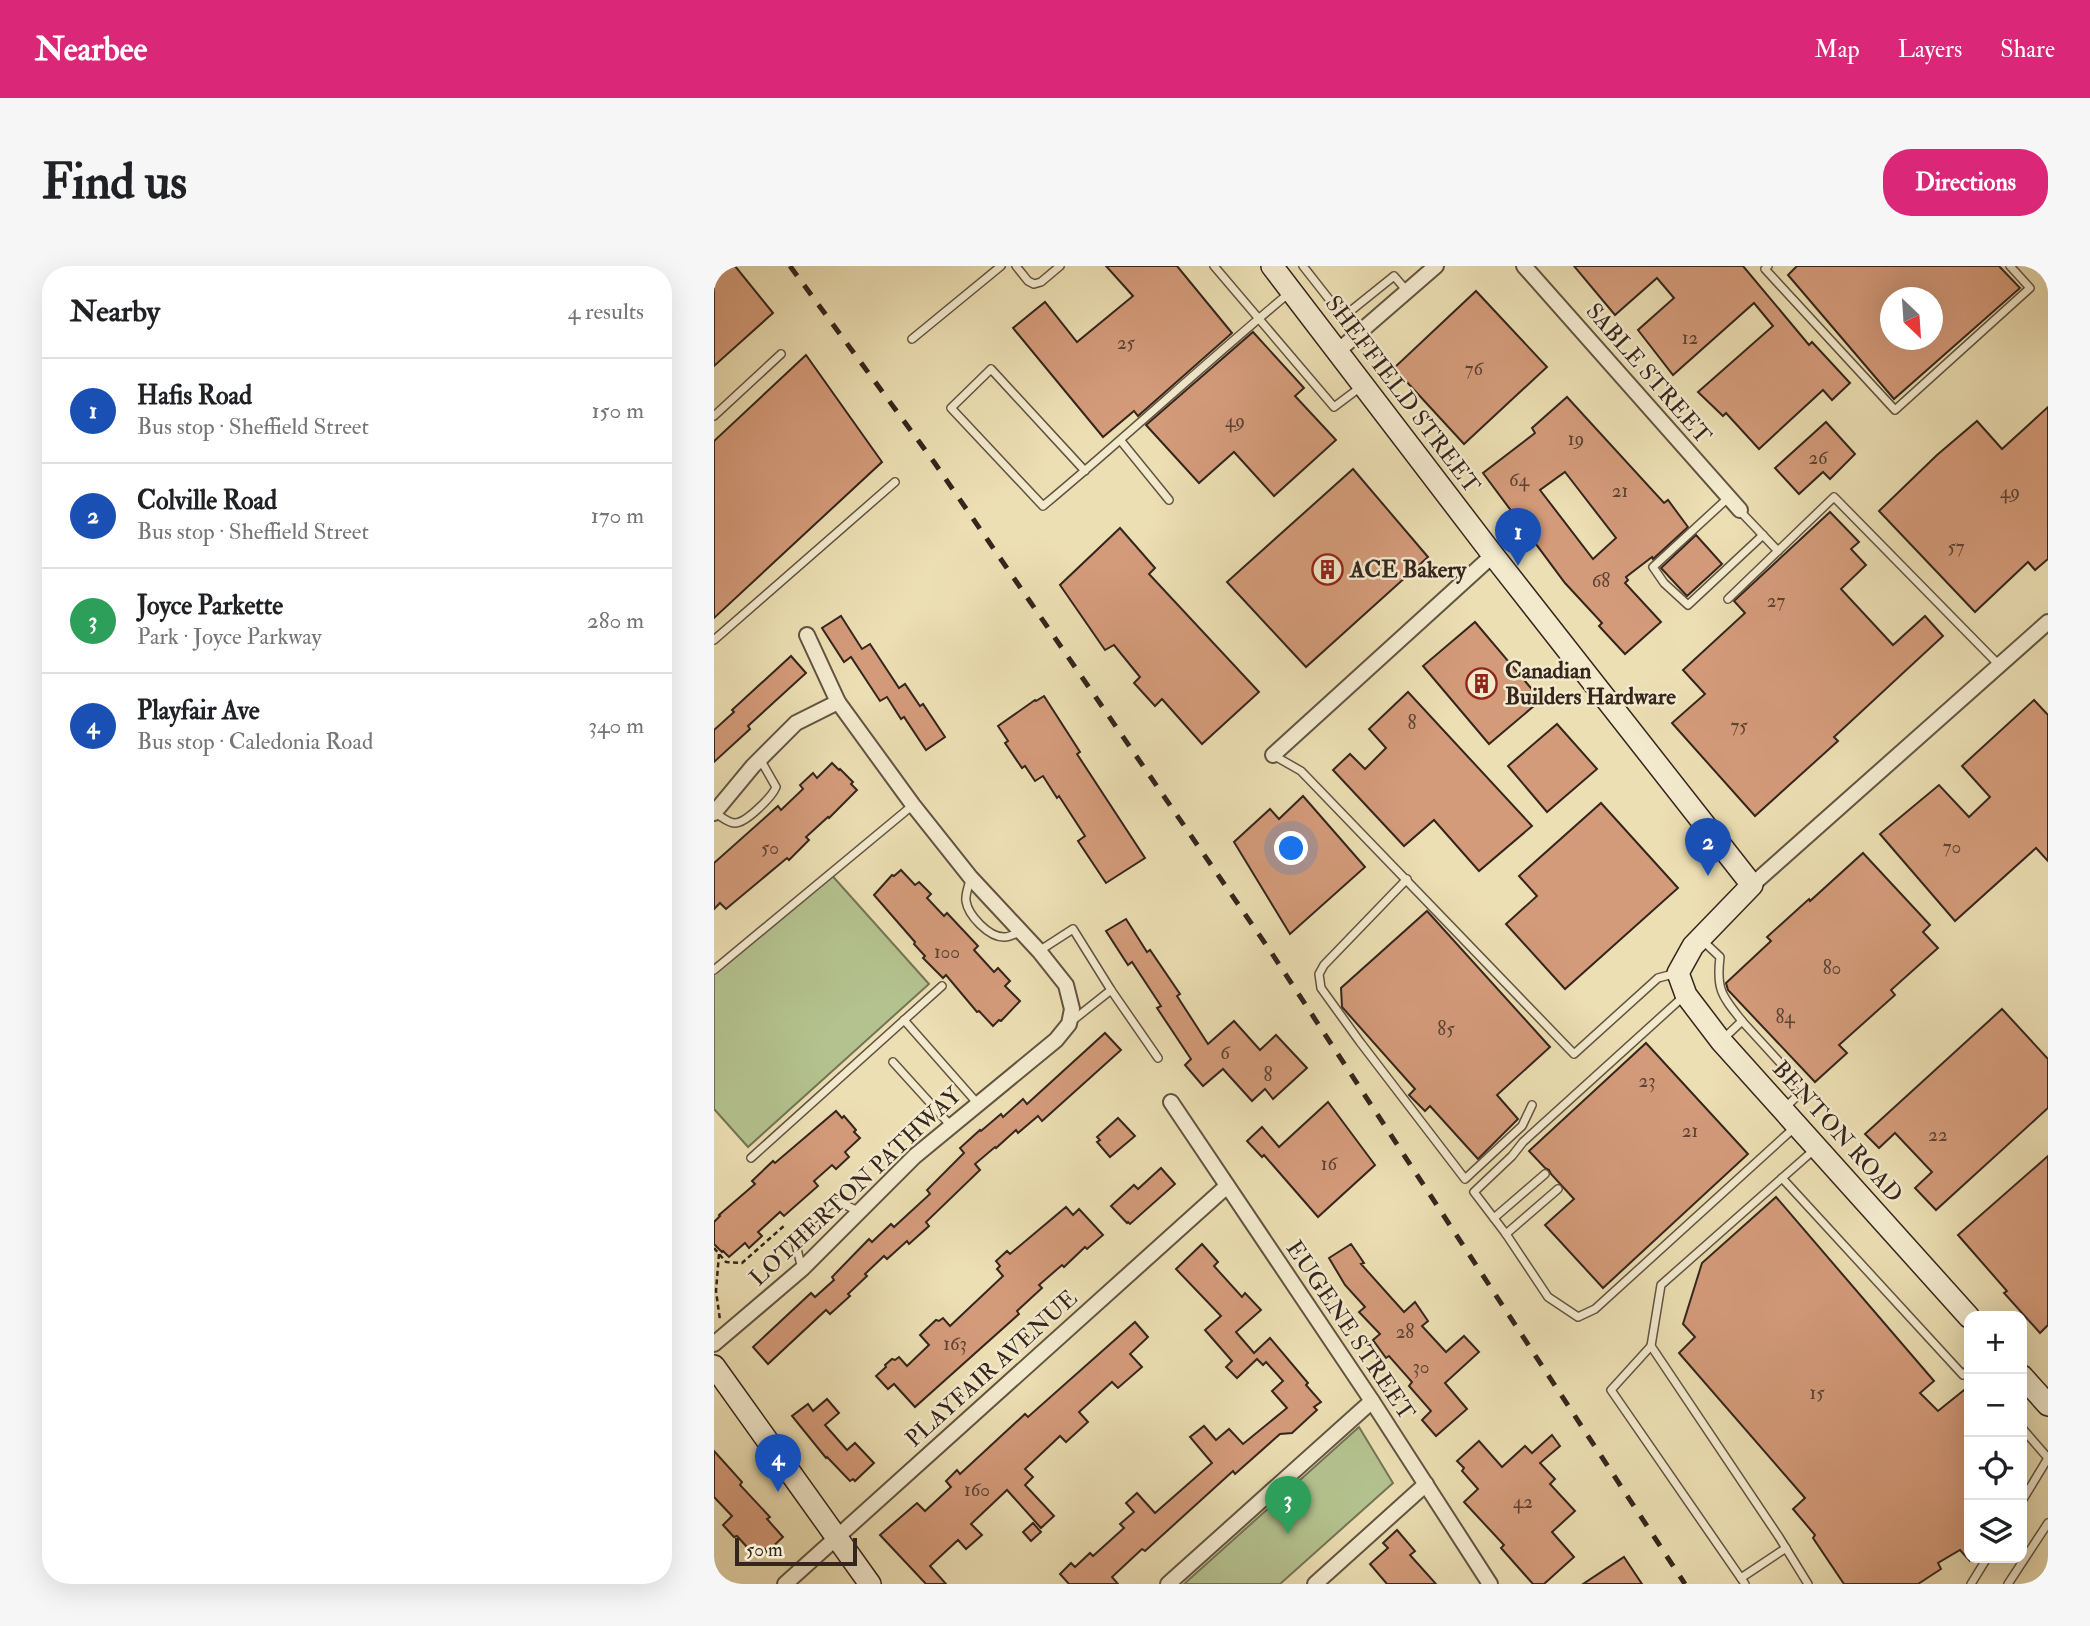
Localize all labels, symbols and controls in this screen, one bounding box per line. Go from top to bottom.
text: Nearbee [35,29,147,70]
text: Map [1815,34,1860,65]
text: Layers [1898,34,1962,65]
text: Share [2000,34,2055,65]
button: Directions [1883,149,2048,216]
text: Find us [42,152,187,213]
north arrow [1880,287,1943,350]
street label: SHEFFIELD STREET [1319,290,1486,499]
text: Nearby [70,293,160,330]
text: 4 results [568,297,644,326]
street label: SABLE STREET [1580,297,1718,450]
house number: 12 [1682,326,1698,350]
house number: 25 [1117,331,1136,355]
house number: 76 [1465,357,1485,381]
text: Hafis Road [137,380,252,412]
text: 1 [89,396,97,425]
text: 150 m [591,396,644,425]
house number: 49 [1225,409,1245,433]
text: Bus stop · Sheffield Street [137,412,369,441]
house number: 19 [1568,427,1584,451]
house number: 26 [1808,446,1829,470]
house number: 64 [1509,468,1530,492]
house number: 21 [1612,479,1628,503]
house number: 49 [2000,480,2020,504]
text: Colville Road [137,485,277,517]
text: 2 [87,501,99,530]
text: 170 m [591,501,644,530]
pin: 1 [1495,508,1541,566]
text: Bus stop · Sheffield Street [137,517,369,546]
house number: 57 [1947,535,1965,559]
building icon: ACE Bakery [1310,552,1344,586]
place label: ACE Bakery [1349,555,1467,585]
house number: 68 [1592,569,1610,593]
house number: 27 [1767,589,1785,613]
text: Joyce Parkette [137,590,283,622]
text: 3 [89,606,97,635]
text: 280 m [587,606,644,635]
text: Park · Joyce Parkway [137,622,322,651]
place label: Canadian Builders Hardware [1505,656,1676,711]
building icon: Canadian Builders Hardware [1465,666,1499,700]
text: Playfair Ave [137,695,260,727]
text: 4 [87,711,99,740]
text: 340 m [588,711,644,740]
house number: 8 [1408,711,1417,735]
house number: 75 [1730,714,1748,738]
text: Bus stop · Caledonia Road [137,727,373,756]
pin: 2 [1685,818,1731,876]
your location [1274,831,1308,865]
house number: 70 [1943,835,1961,859]
house number: 50 [761,836,779,860]
house number: 100 [934,940,960,964]
house number: 80 [1823,956,1841,980]
house number: 84 [1775,1005,1795,1029]
house number: 85 [1437,1017,1455,1041]
house number: 6 [1220,1041,1231,1065]
street label: BENTON ROAD [1766,1054,1909,1208]
house number: 8 [1264,1063,1273,1087]
house number: 23 [1639,1069,1655,1093]
street label: LOTHERTON PATHWAY [743,1080,968,1292]
house number: 21 [1682,1119,1698,1143]
house number: 22 [1928,1123,1948,1147]
house number: 16 [1321,1152,1339,1176]
street label: EUGENE STREET [1280,1235,1421,1425]
street label: PLAYFAIR AVENUE [899,1283,1083,1453]
map controls [1964,1311,2027,1563]
button: + [1964,1311,2027,1374]
house number: 28 [1396,1320,1414,1344]
house number: 163 [943,1332,967,1356]
house number: 30 [1412,1355,1430,1379]
button: − [1964,1374,2027,1437]
house number: 15 [1809,1381,1825,1405]
pin: 4 [755,1434,801,1492]
button: locate [1964,1437,2027,1500]
pin: 3 [1265,1476,1311,1534]
house number: 160 [964,1478,990,1502]
house number: 42 [1513,1490,1533,1514]
button: layers [1964,1500,2027,1563]
scale bar [735,1535,858,1567]
text: 50 m [746,1538,783,1562]

